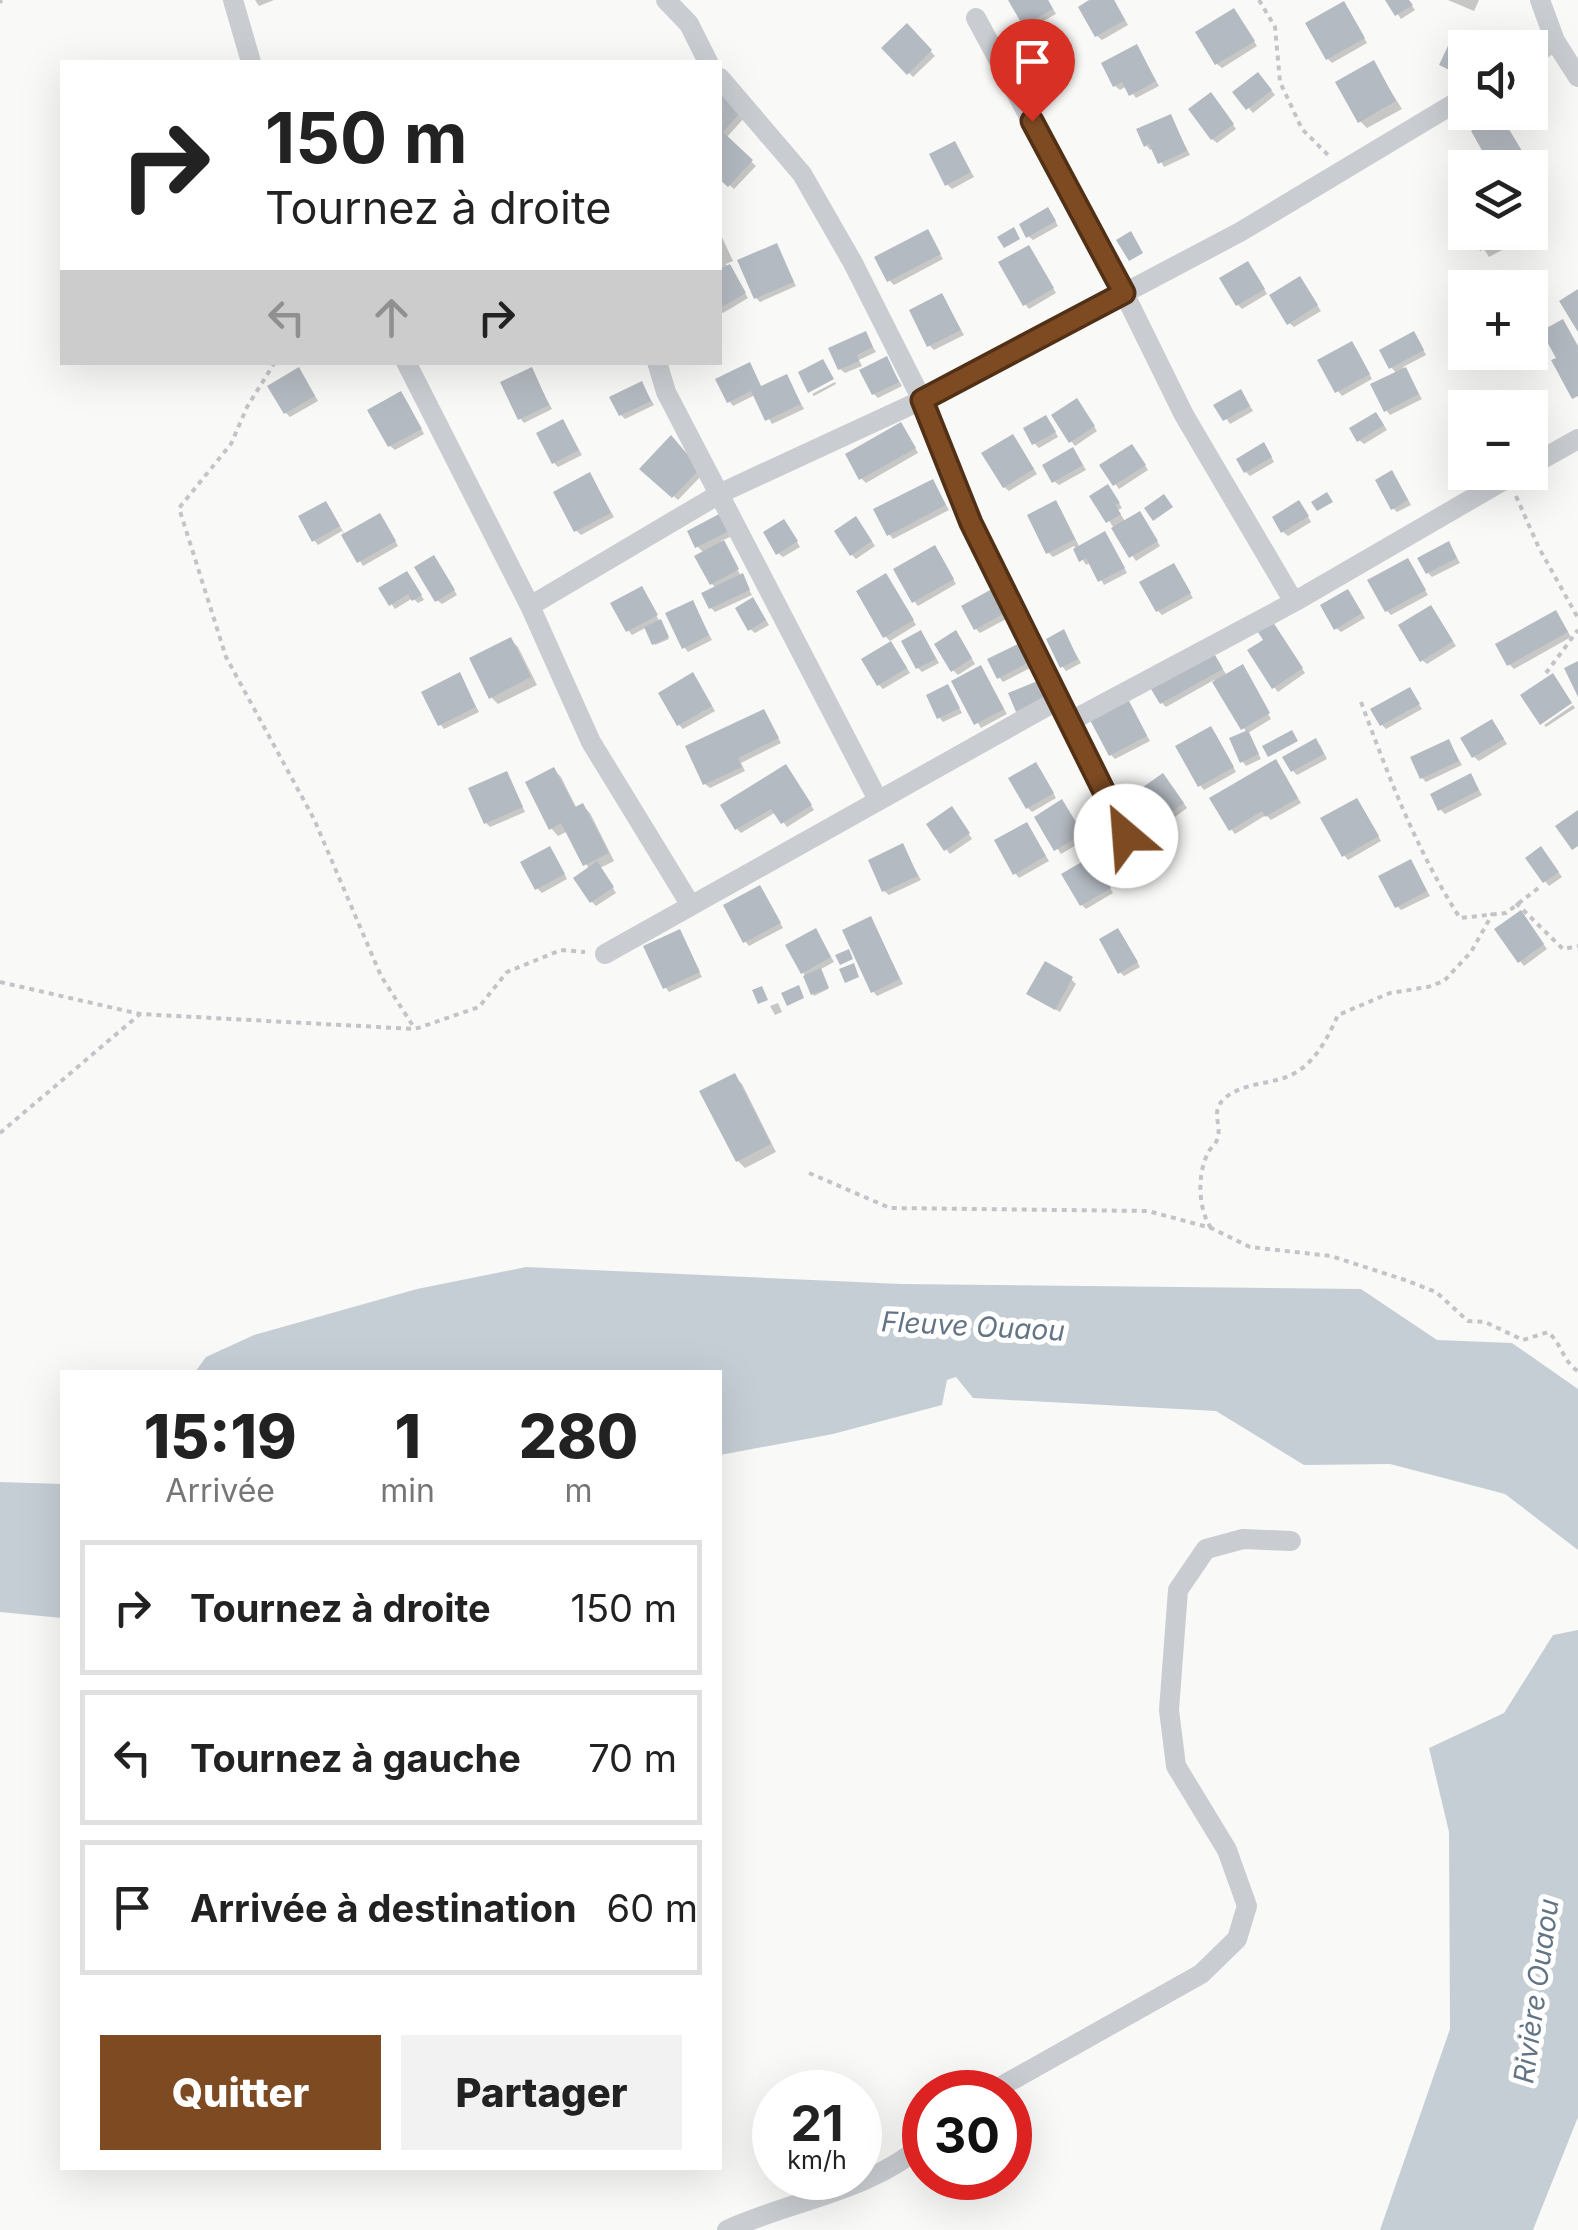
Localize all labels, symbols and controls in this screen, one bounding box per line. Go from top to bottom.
pin [990,19,1075,122]
map controls [1448,30,1548,490]
button: sound [1448,30,1548,130]
icon: arrive [1005,34,1060,89]
text: 150 m [265,95,468,180]
icon: right [100,100,230,230]
button: layers [1448,150,1548,250]
text: Tournez à droite [265,180,612,235]
button: + [1448,270,1548,370]
icon: left [259,290,314,345]
icon: ahead [364,290,419,345]
icon: right [469,290,524,345]
button: − [1448,390,1548,490]
position arrow [1074,784,1178,888]
water label: Fleuve Ouaou [880,1304,1066,1348]
text: 15:19 [144,1400,297,1472]
text: 1 [394,1400,421,1472]
text: 280 [519,1400,638,1472]
text: Arrivée [165,1471,275,1510]
text: min [380,1471,435,1510]
text: m [564,1471,593,1510]
icon: right [105,1580,160,1635]
text: Tournez à droite [190,1585,491,1631]
text: 150 m [570,1585,677,1631]
icon: left [105,1730,160,1785]
text: Tournez à gauche [190,1735,521,1781]
text: 70 m [588,1735,677,1781]
icon: arrive [105,1880,160,1935]
text: Arrivée à destination [190,1885,577,1931]
text: 60 m [607,1885,698,1931]
water label: Rivière Ouaou [1506,1896,1566,2086]
button: Quitter [100,2035,381,2150]
button: Partager [401,2035,682,2150]
speed limit sign: 30 [902,2070,1032,2200]
text: 21 [790,2093,844,2153]
text: km/h [787,2145,847,2175]

